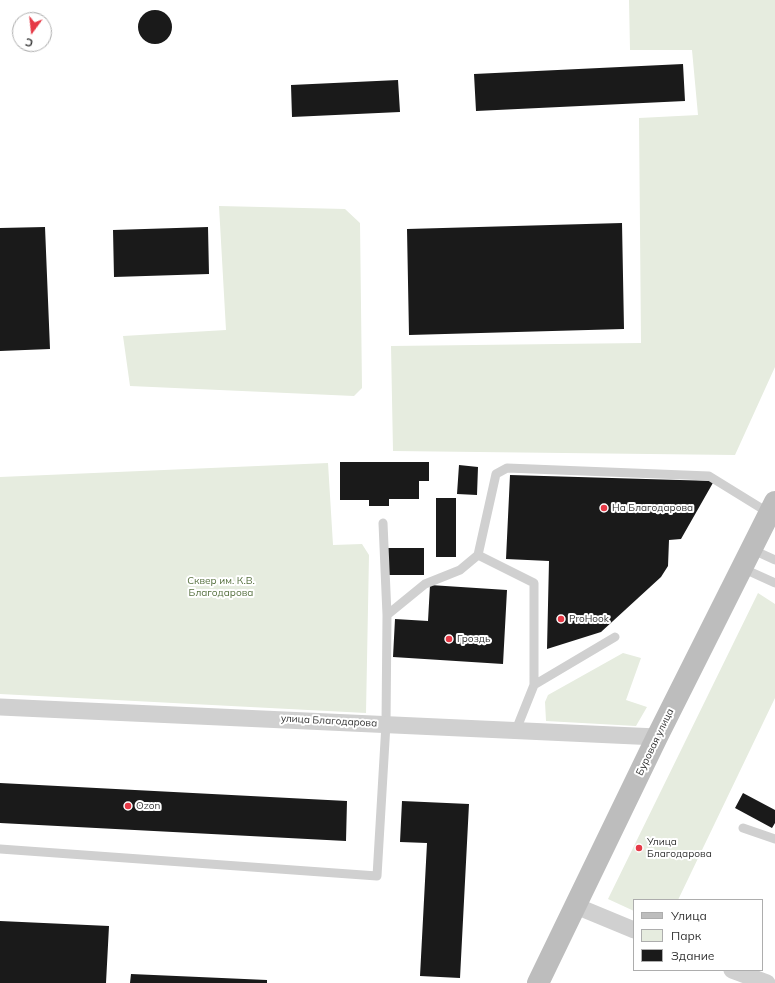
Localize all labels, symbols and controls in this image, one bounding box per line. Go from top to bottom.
north arrow [12,12,52,52]
text: С [24,35,35,50]
place label: На Благодарова [612,502,693,514]
marker: На Благодарова [599,503,609,513]
park label: Сквер им. К.В. Благодарова [187,575,255,598]
place label: ProHook [569,613,609,625]
marker: ProHook [556,614,566,624]
place label: Гроздь [457,633,490,645]
marker: Гроздь [444,634,454,644]
street label: Буровая улица [634,707,676,777]
street label: улица Благодарова [280,712,378,730]
place label: Ozon [136,800,160,812]
marker: Ozon [123,801,133,811]
place label: Улица Благодарова [647,836,712,860]
marker: Улица Благодарова [634,843,644,853]
legend [633,899,763,971]
text: Улица [671,908,707,923]
text: Парк [671,928,701,943]
text: Здание [671,948,714,963]

